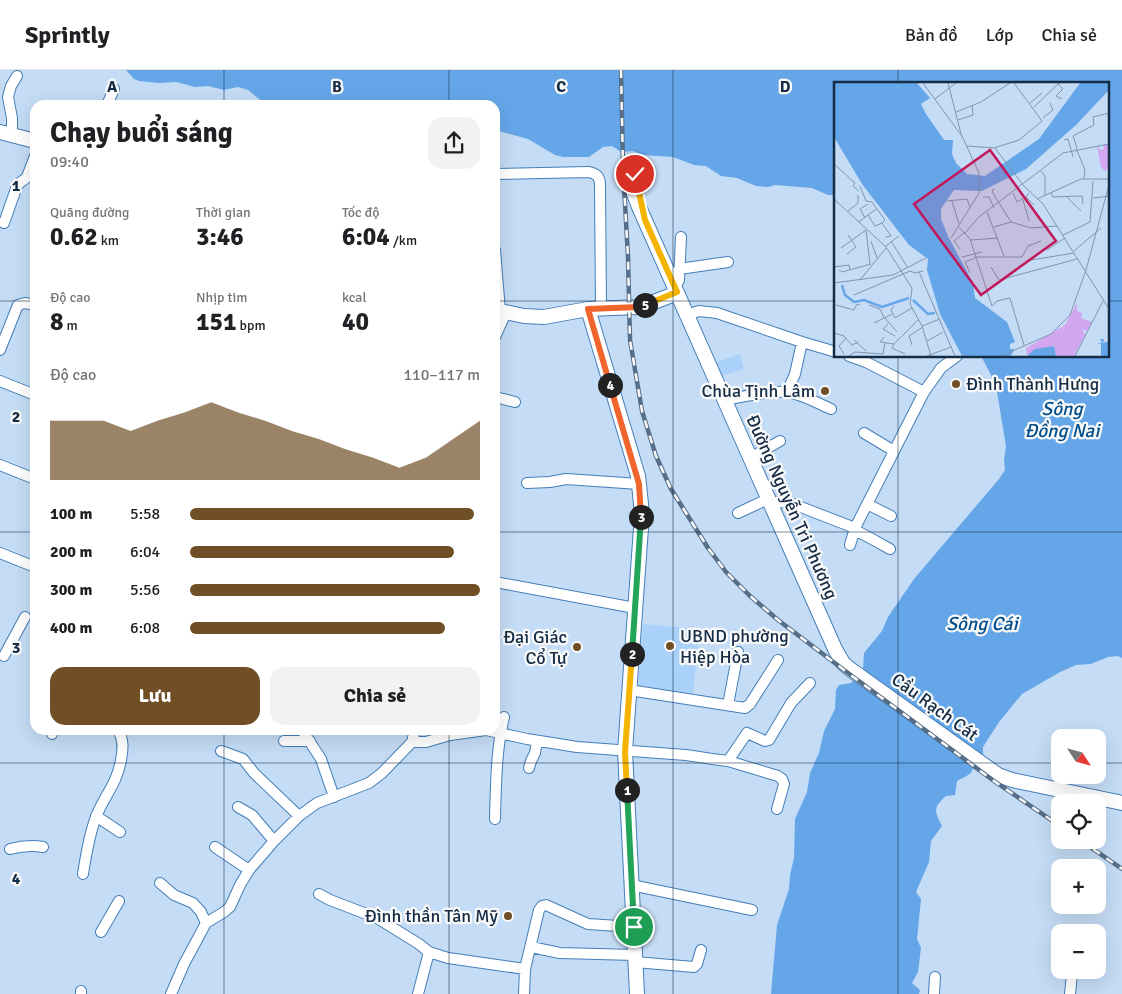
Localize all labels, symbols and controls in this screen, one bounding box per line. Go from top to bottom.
text: Sprintly [25,20,110,50]
text: Bản đồ [905,24,958,46]
text: Lớp [986,24,1013,46]
text: Chia sẻ [1041,24,1097,46]
text: A [107,77,118,97]
text: B [332,77,342,97]
text: C [556,77,566,97]
text: D [780,77,791,97]
inset map [834,82,1110,358]
text: Chạy buổi sáng [50,116,233,150]
button: share [428,117,480,169]
text: 09:40 [50,152,89,172]
pin [614,153,656,195]
icon: check [621,160,649,188]
text: 1 [12,176,21,196]
text: Quãng đường [50,204,129,221]
text: Thời gian [196,204,251,221]
text: Tốc độ [342,204,379,221]
text: 0.62 [50,221,98,252]
text: 3:46 [196,221,244,252]
text: 6:04 [342,221,390,252]
text: km [98,232,119,249]
text: /km [390,232,417,249]
text: Độ cao [50,289,91,306]
text: Nhịp tim [196,289,247,306]
text: kcal [342,289,367,306]
pin: 5 [632,292,658,318]
text: 5 [642,297,649,314]
text: 8 [50,306,64,337]
text: 151 [196,306,237,337]
text: 40 [342,306,369,337]
text: m [64,317,78,334]
text: bpm [237,317,266,334]
text: Độ cao [50,365,96,385]
text: 110–117 m [403,365,480,385]
pin: 4 [598,372,622,398]
place label: Đình Thành Hưng [966,373,1099,395]
text: 4 [607,377,614,394]
marker: Đình Thành Hưng [950,378,962,390]
place label: Chùa Tịnh Lâm [701,380,815,402]
marker: Chùa Tịnh Lâm [819,385,831,397]
water label: Sông Đồng Nai [1025,397,1101,443]
text: 2 [12,407,20,427]
street label: Đường Nguyễn Tri Phương [741,411,843,603]
text: 100 m [50,504,92,524]
text: 5:58 [130,504,160,524]
pin: 3 [628,504,654,530]
text: 3 [638,509,645,526]
text: 200 m [50,542,92,562]
text: 6:04 [130,542,160,562]
text: 300 m [50,580,92,600]
text: 5:56 [130,580,160,600]
water label: Sông Cái [946,612,1019,636]
text: 400 m [50,618,92,638]
text: 6:08 [130,618,160,638]
place label: UBND phường Hiệp Hòa [680,625,789,668]
place label: Đại Giác Cổ Tự [503,626,568,669]
text: 3 [12,638,20,658]
marker: UBND phường Hiệp Hòa [664,640,676,652]
marker: Đại Giác Cổ Tự [571,641,583,653]
pin: 2 [620,642,644,666]
text: 2 [629,646,636,663]
button: Lưu [50,667,260,725]
button: Chia sẻ [270,667,480,725]
street label: Cầu Rạch Cát [887,668,983,746]
north arrow [1051,729,1106,784]
map controls [1051,729,1106,979]
pin: 1 [614,778,640,802]
text: 1 [624,782,631,799]
button: locate [1051,794,1106,849]
button: + [1051,859,1106,914]
text: 4 [12,869,21,889]
place label: Đình thần Tân Mỹ [365,905,499,927]
pin [613,906,655,948]
marker: Đình thần Tân Mỹ [502,910,514,922]
icon: arrive [620,913,648,941]
button: − [1051,924,1106,979]

